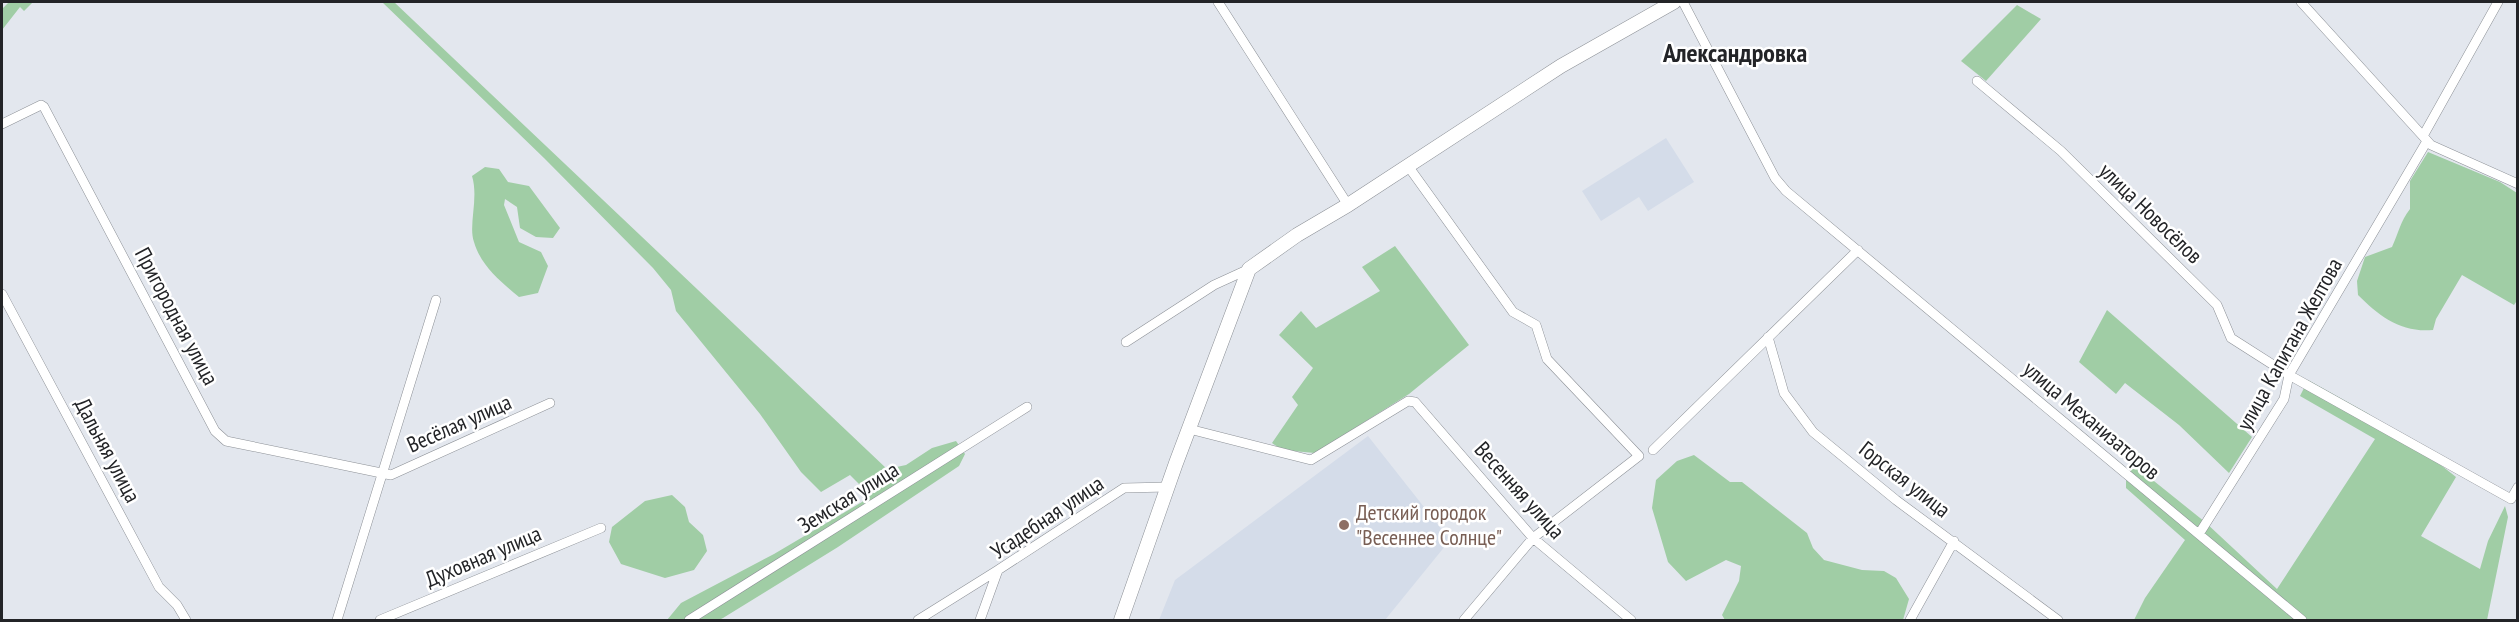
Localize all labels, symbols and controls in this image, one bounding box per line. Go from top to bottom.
district label: Александровка [1662,36,1807,69]
street label: улица Новосёлов [2093,157,2209,269]
street label: Пригородная улица [129,242,225,390]
street label: улица Капитана Желтова [2230,253,2348,435]
street label: улица Механизаторов [2018,355,2166,486]
street label: Весёлая улица [402,388,516,458]
street label: Дальняя улица [69,393,147,507]
street label: Весенняя улица [1469,435,1571,545]
street label: Горская улица [1854,435,1956,523]
street label: Земская улица [792,455,904,539]
street label: Усадебная улица [985,469,1109,565]
place label: Детский городок "Весеннее Солнце" [1356,498,1502,551]
marker: Детский городок "Весеннее Солнце" [1337,518,1351,532]
street label: Духовная улица [421,519,545,593]

